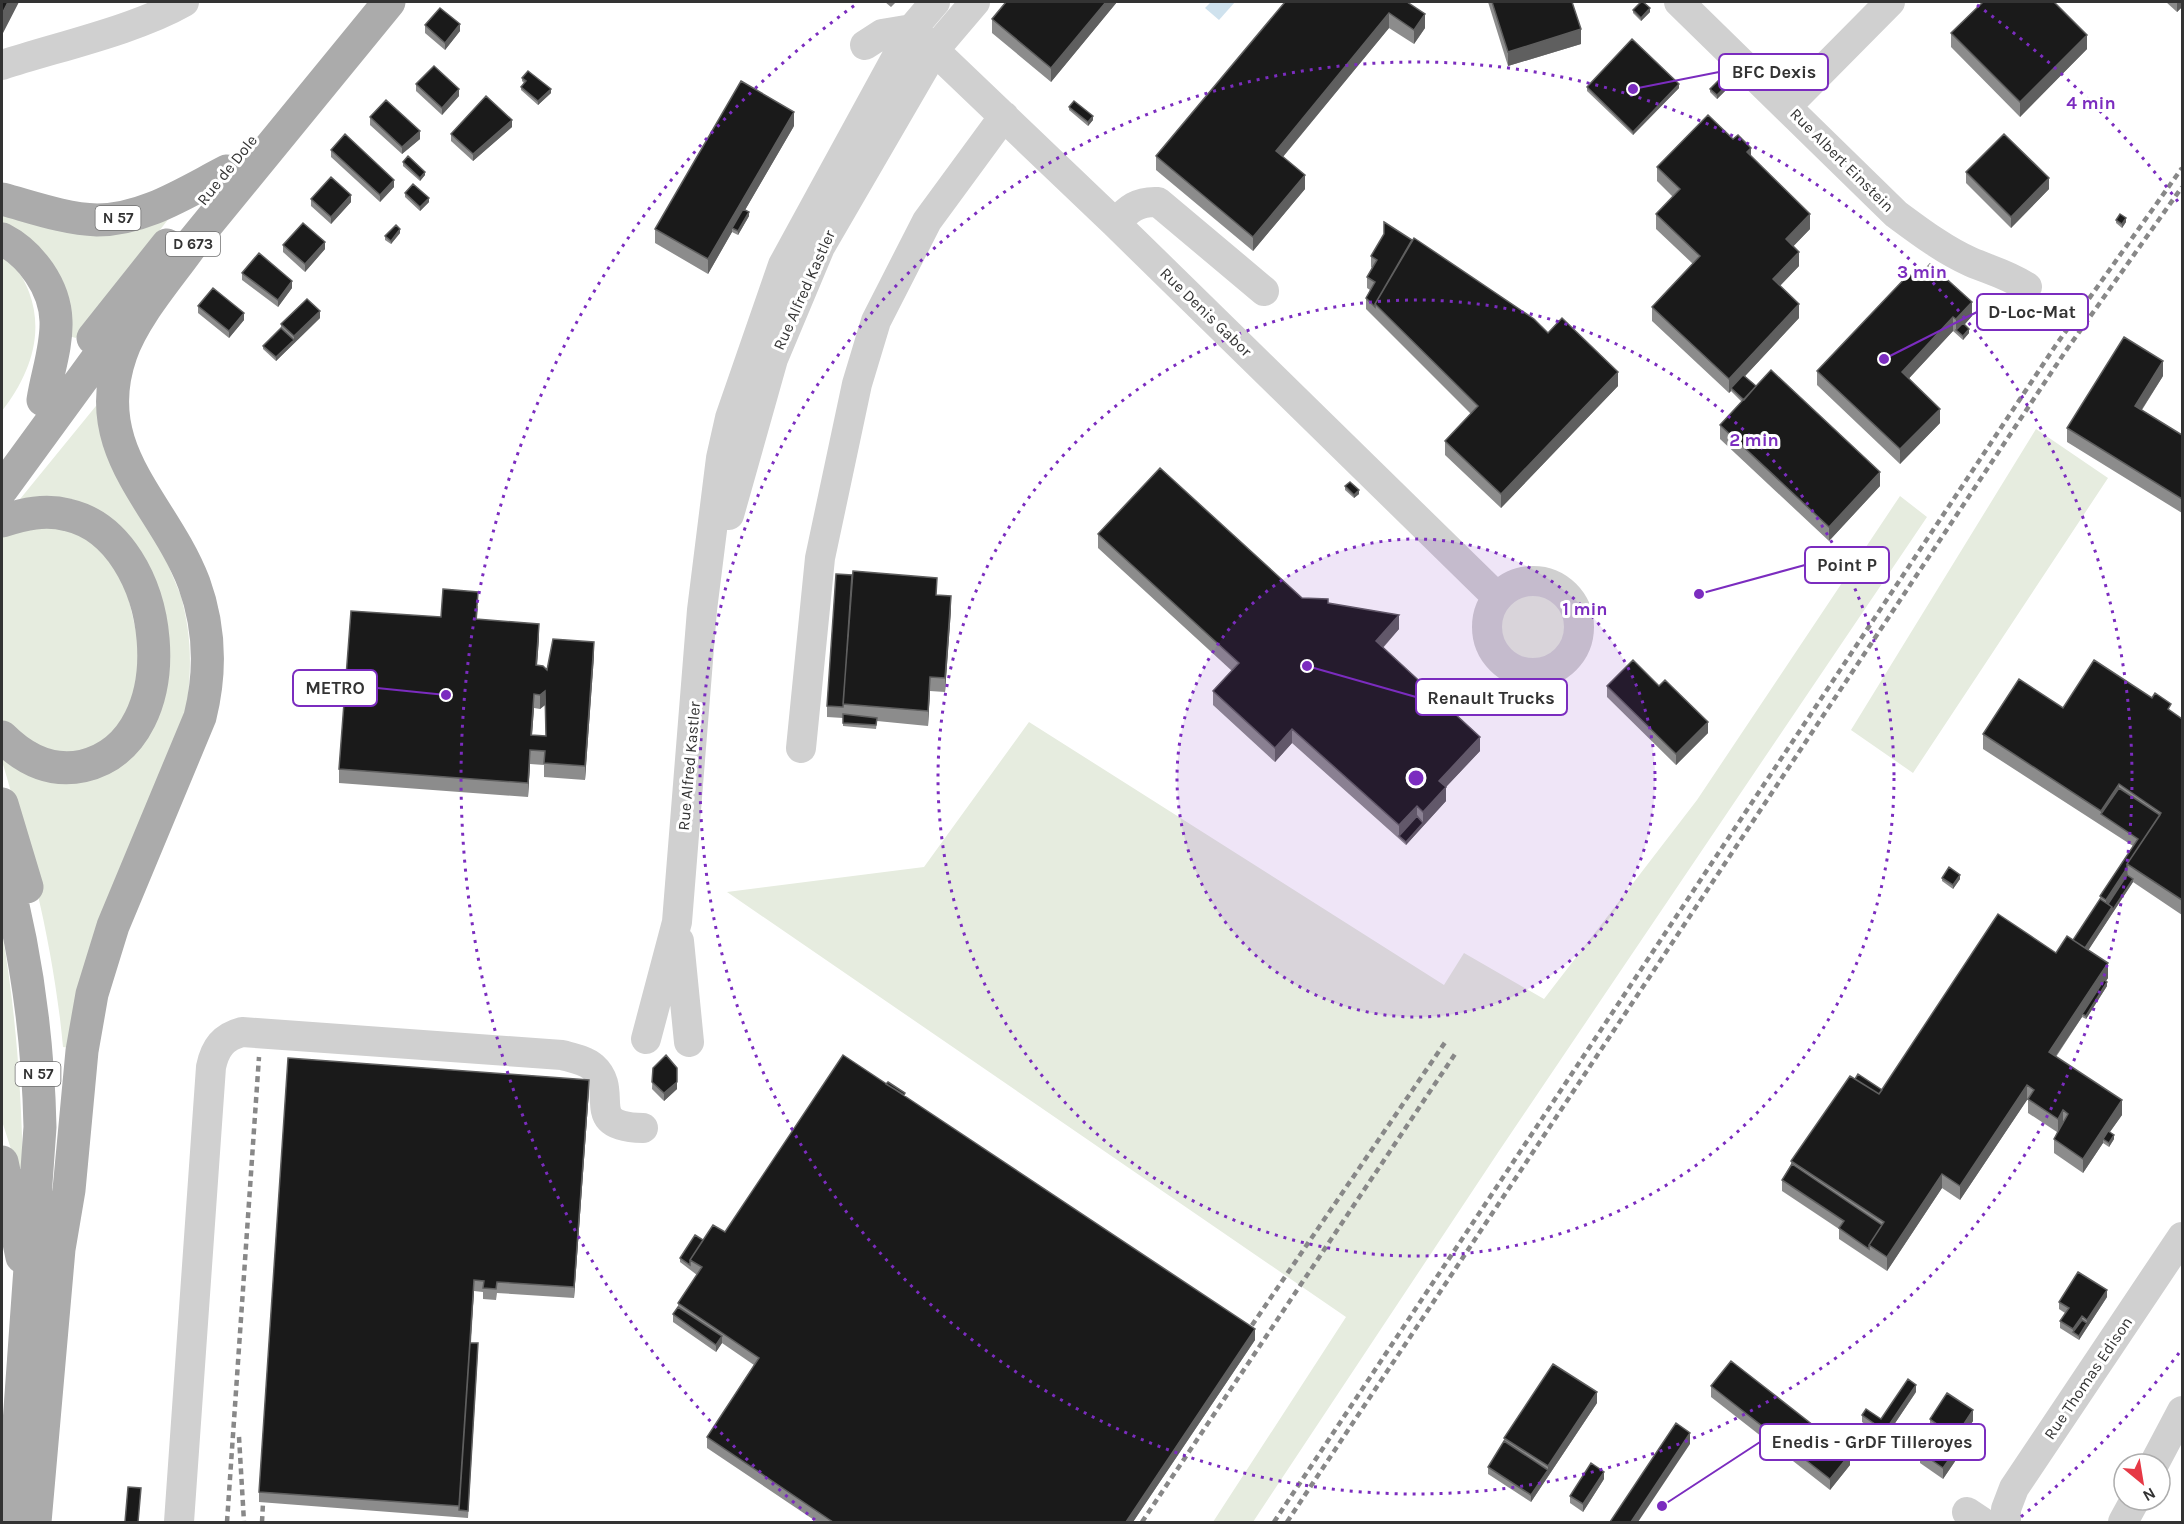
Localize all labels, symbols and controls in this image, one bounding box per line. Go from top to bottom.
callout: BFC Dexis [1719,54,1828,90]
text: BFC Dexis [1732,61,1816,83]
text: 4 min [2066,92,2116,114]
street label: Rue Albert Einstein [1786,104,1898,216]
street label: Rue de Dole [193,131,261,209]
road number: N 57 [96,206,140,230]
street label: Rue Alfred Kastler [769,227,839,353]
road number: D 673 [166,232,220,256]
text: 3 min [1897,261,1947,283]
street label: Rue Denis Gabor [1156,263,1256,361]
callout: D-Loc-Mat [1977,294,2088,330]
text: D-Loc-Mat [1988,301,2076,323]
text: 2 min [1729,429,1779,451]
callout: Point P [1805,547,1889,583]
text: Point P [1817,554,1877,576]
text: 1 min [1562,598,1608,620]
callout: METRO [293,670,377,706]
text: METRO [305,677,365,699]
callout: Renault Trucks [1416,679,1567,715]
text: Renault Trucks [1427,687,1555,709]
street label: Rue Alfred Kastler [674,701,704,831]
centre of rings [1406,768,1426,788]
road number: N 57 [15,1062,60,1086]
street label: Rue Thomas Edison [2040,1313,2136,1443]
callout: Enedis - GrDF Tilleroyes [1760,1424,1985,1460]
text: Enedis - GrDF Tilleroyes [1772,1431,1972,1453]
north arrow [2112,1452,2172,1512]
text: N [2140,1483,2159,1506]

